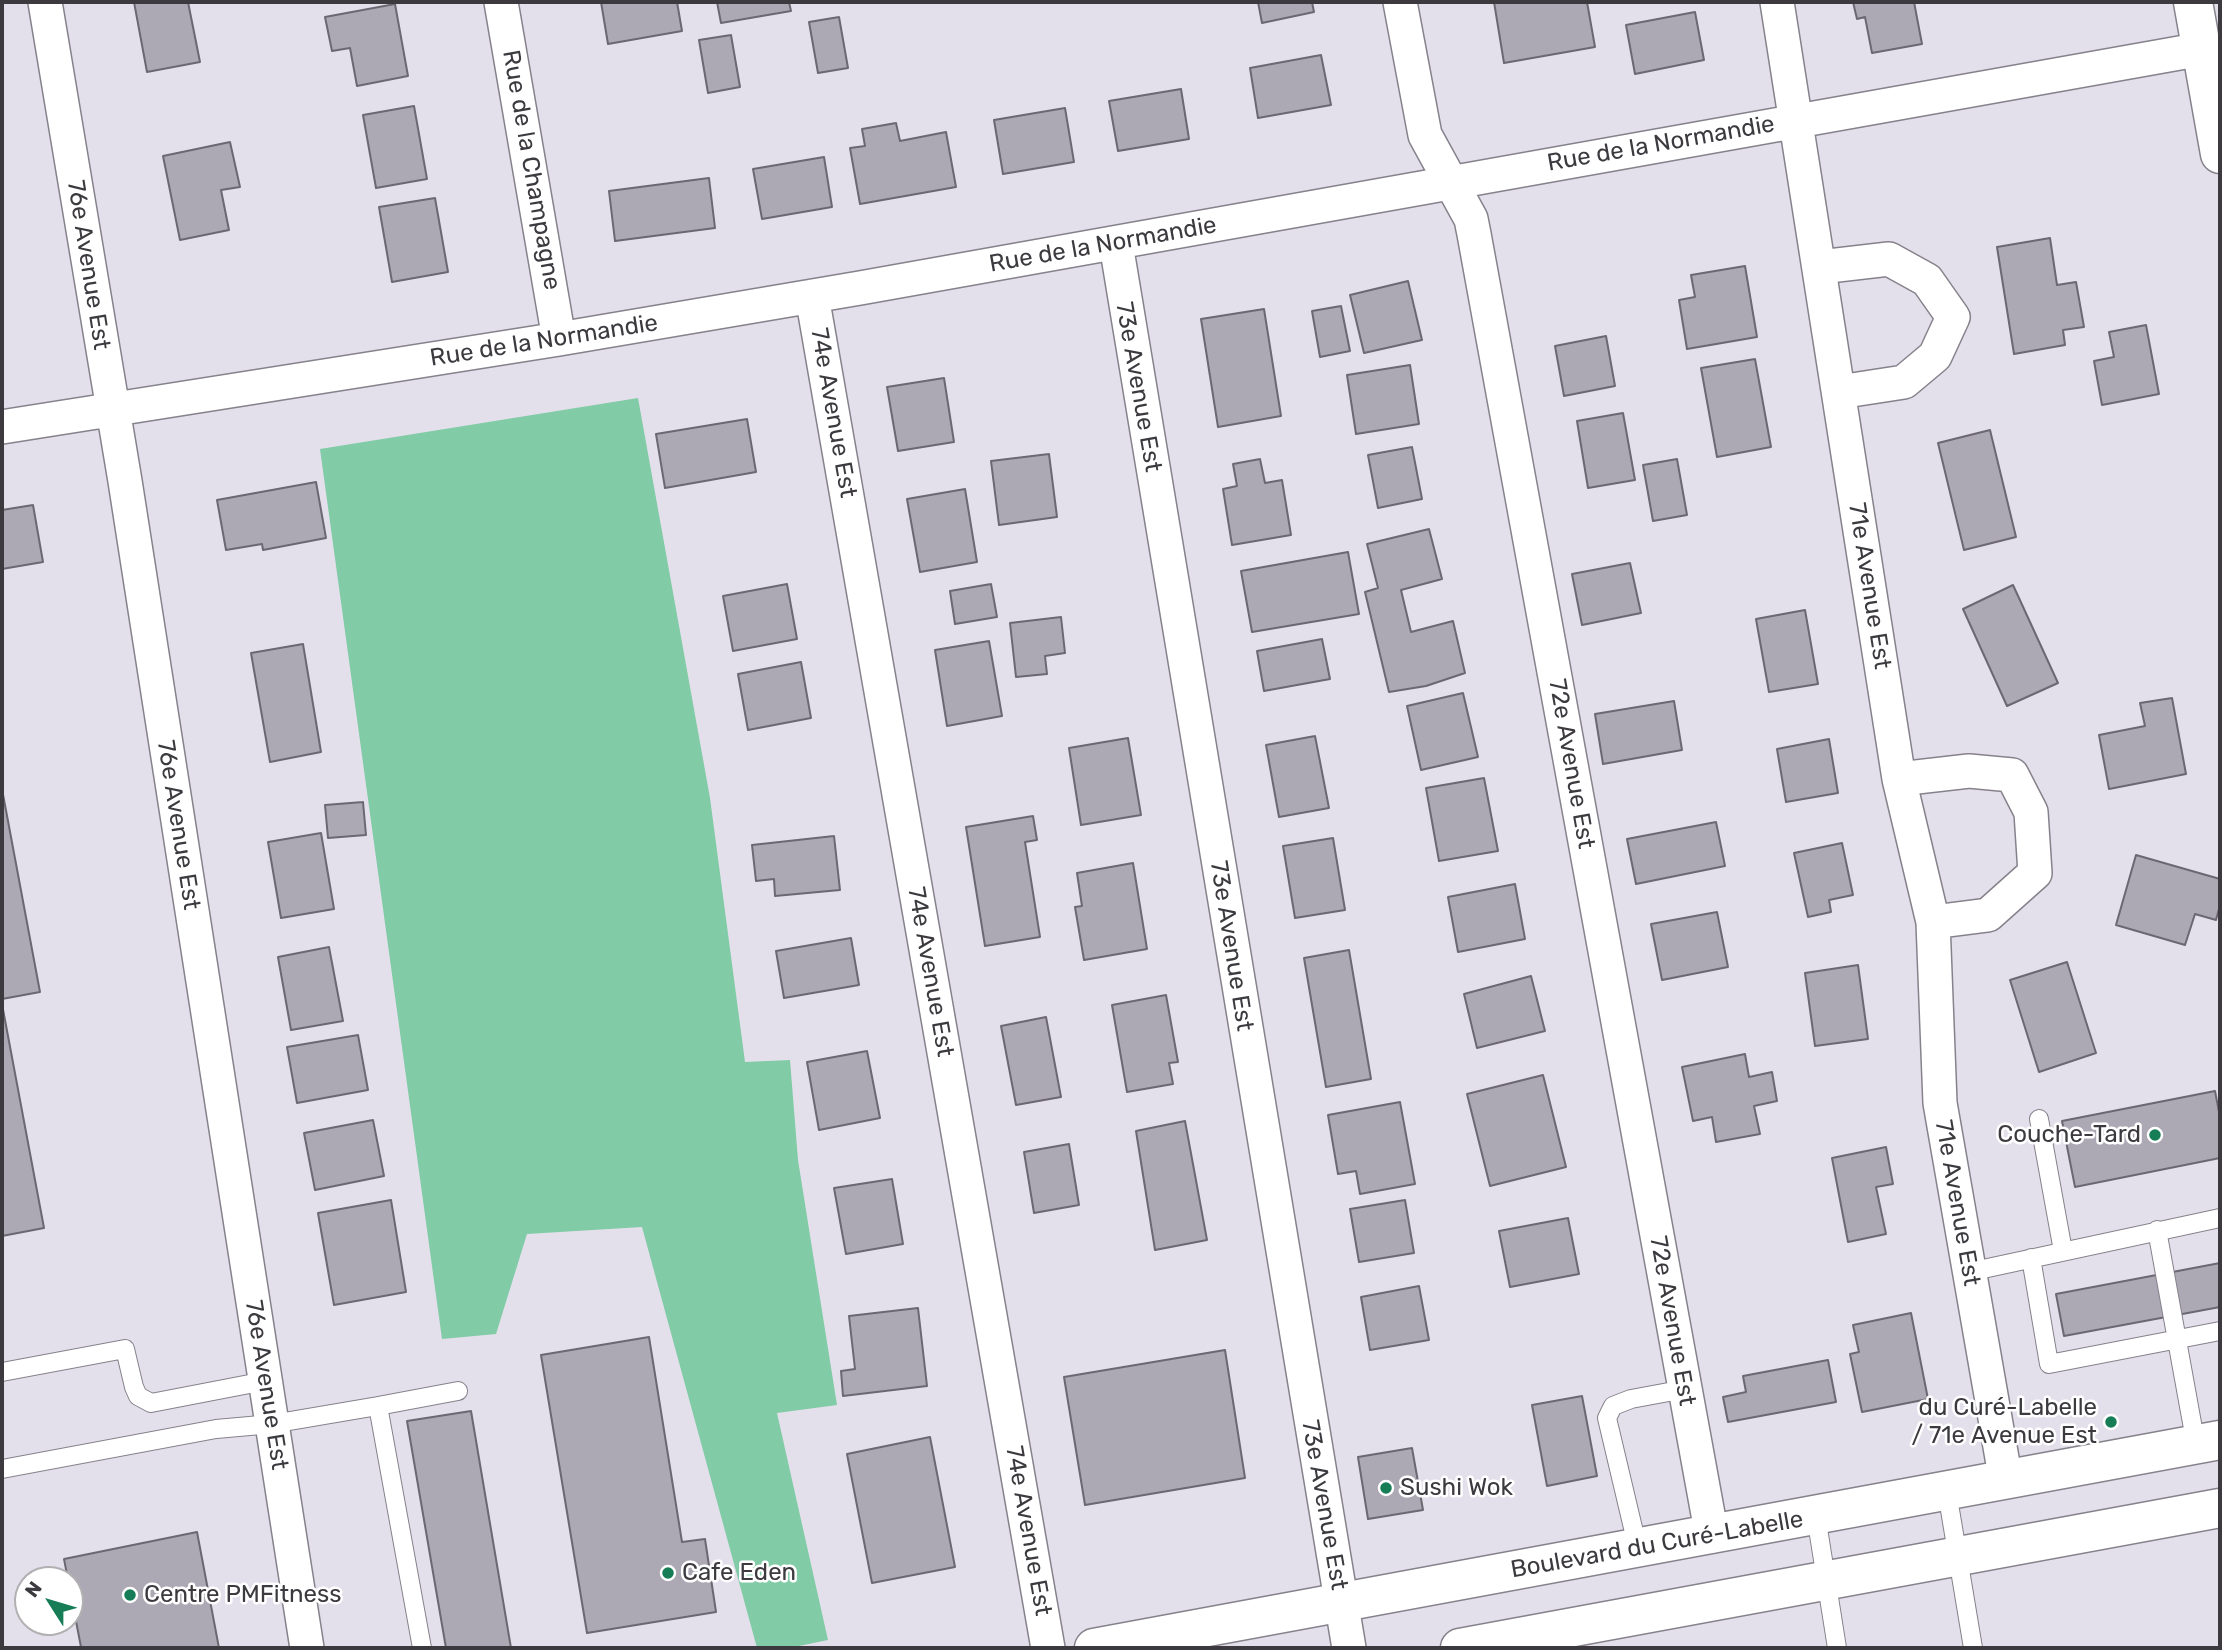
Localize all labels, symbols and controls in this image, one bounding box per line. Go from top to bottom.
street label: Rue de la Champagne [496,48,566,292]
street label: Rue de la Normandie [1545,110,1777,178]
street label: 76e Avenue Est [60,178,116,352]
street label: Rue de la Normandie [987,211,1219,279]
street label: 73e Avenue Est [1109,300,1167,474]
street label: Rue de la Normandie [428,309,660,373]
street label: 74e Avenue Est [804,326,862,500]
street label: 71e Avenue Est [1842,501,1896,671]
street label: 72e Avenue Est [1542,677,1600,851]
street label: 76e Avenue Est [150,738,206,912]
street label: 73e Avenue Est [1203,859,1259,1033]
street label: 74e Avenue Est [901,885,959,1059]
street label: 71e Avenue Est [1928,1118,1986,1288]
place label: Couche-Tard [1997,1121,2141,1149]
marker: Couche-Tard [2147,1127,2163,1143]
street label: 72e Avenue Est [1643,1234,1701,1408]
street label: 76e Avenue Est [238,1298,294,1472]
place label: du Curé-Labelle / 71e Avenue Est [1912,1394,2097,1450]
marker: du Curé-Labelle / 71e Avenue Est [2103,1414,2119,1430]
street label: 73e Avenue Est [1295,1418,1353,1592]
street label: 74e Avenue Est [999,1444,1057,1618]
place label: Sushi Wok [1400,1474,1513,1502]
marker: Sushi Wok [1378,1480,1394,1496]
street label: Boulevard du Curé-Labelle [1508,1505,1806,1585]
place label: Cafe Eden [682,1559,796,1587]
marker: Cafe Eden [660,1565,676,1581]
north arrow [14,1566,84,1636]
text: N [20,1577,47,1602]
place label: Centre PMFitness [144,1581,342,1609]
marker: Centre PMFitness [122,1587,138,1603]

